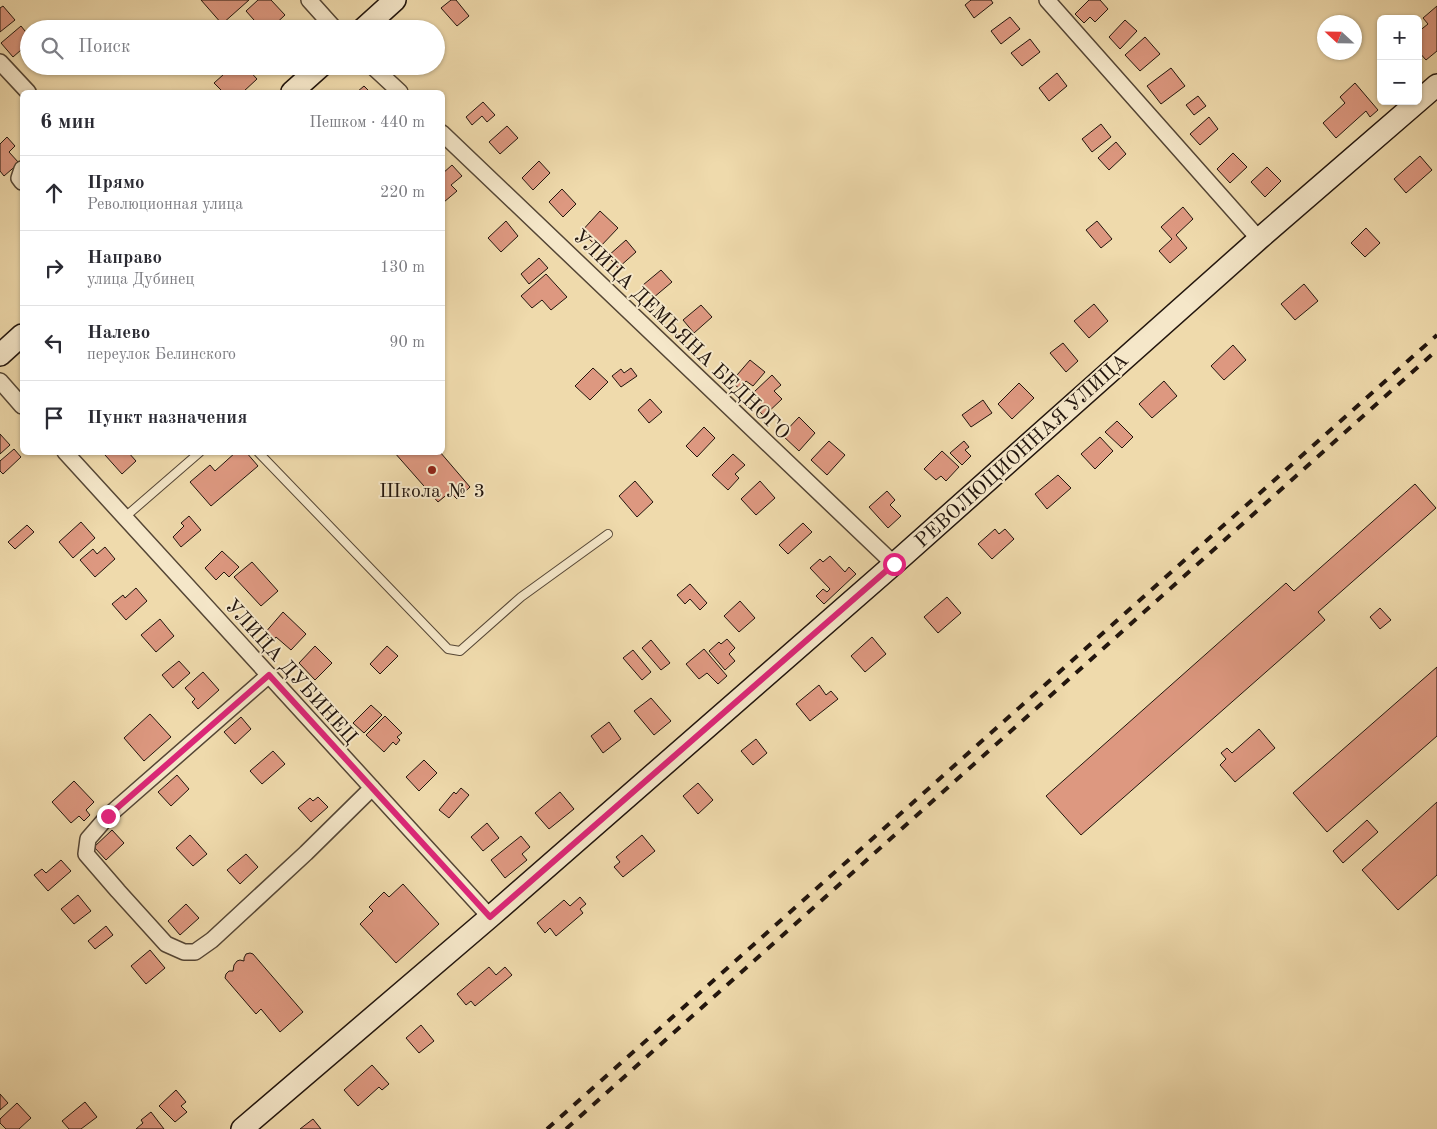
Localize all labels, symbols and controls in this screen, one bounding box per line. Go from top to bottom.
north arrow [1317,15,1362,60]
map controls [1377,15,1422,105]
button: + [1377,15,1422,60]
search box [20,20,445,75]
icon: search [38,34,66,62]
text: Поиск [78,38,130,57]
button: − [1377,60,1422,105]
text: 6 мин [40,112,95,133]
text: Пешком · 440 m [309,115,425,131]
text: Прямо [87,174,145,193]
icon: ahead [40,179,68,207]
text: 220 m [380,185,425,201]
text: Революционная улица [87,197,243,213]
street label: УЛИЦА ДЕМЬЯНА БЕДНОГО [569,227,793,444]
text: Направо [87,249,162,268]
icon: right [40,254,68,282]
text: 130 m [380,260,425,276]
text: улица Дубинец [87,272,194,288]
text: Налево [87,324,150,343]
icon: left [40,329,68,357]
text: 90 m [389,335,425,351]
text: переулок Белинского [87,347,236,363]
street label: РЕВОЛЮЦИОННАЯ УЛИЦА [912,351,1133,552]
icon: arrive [40,404,68,432]
text: Пункт назначения [87,409,247,428]
marker: Школа № 3 [426,464,438,476]
place label: Школа № 3 [379,482,485,502]
route start [883,553,906,576]
street label: УЛИЦА ДУБИНЕЦ [221,596,360,748]
route end [97,805,120,828]

